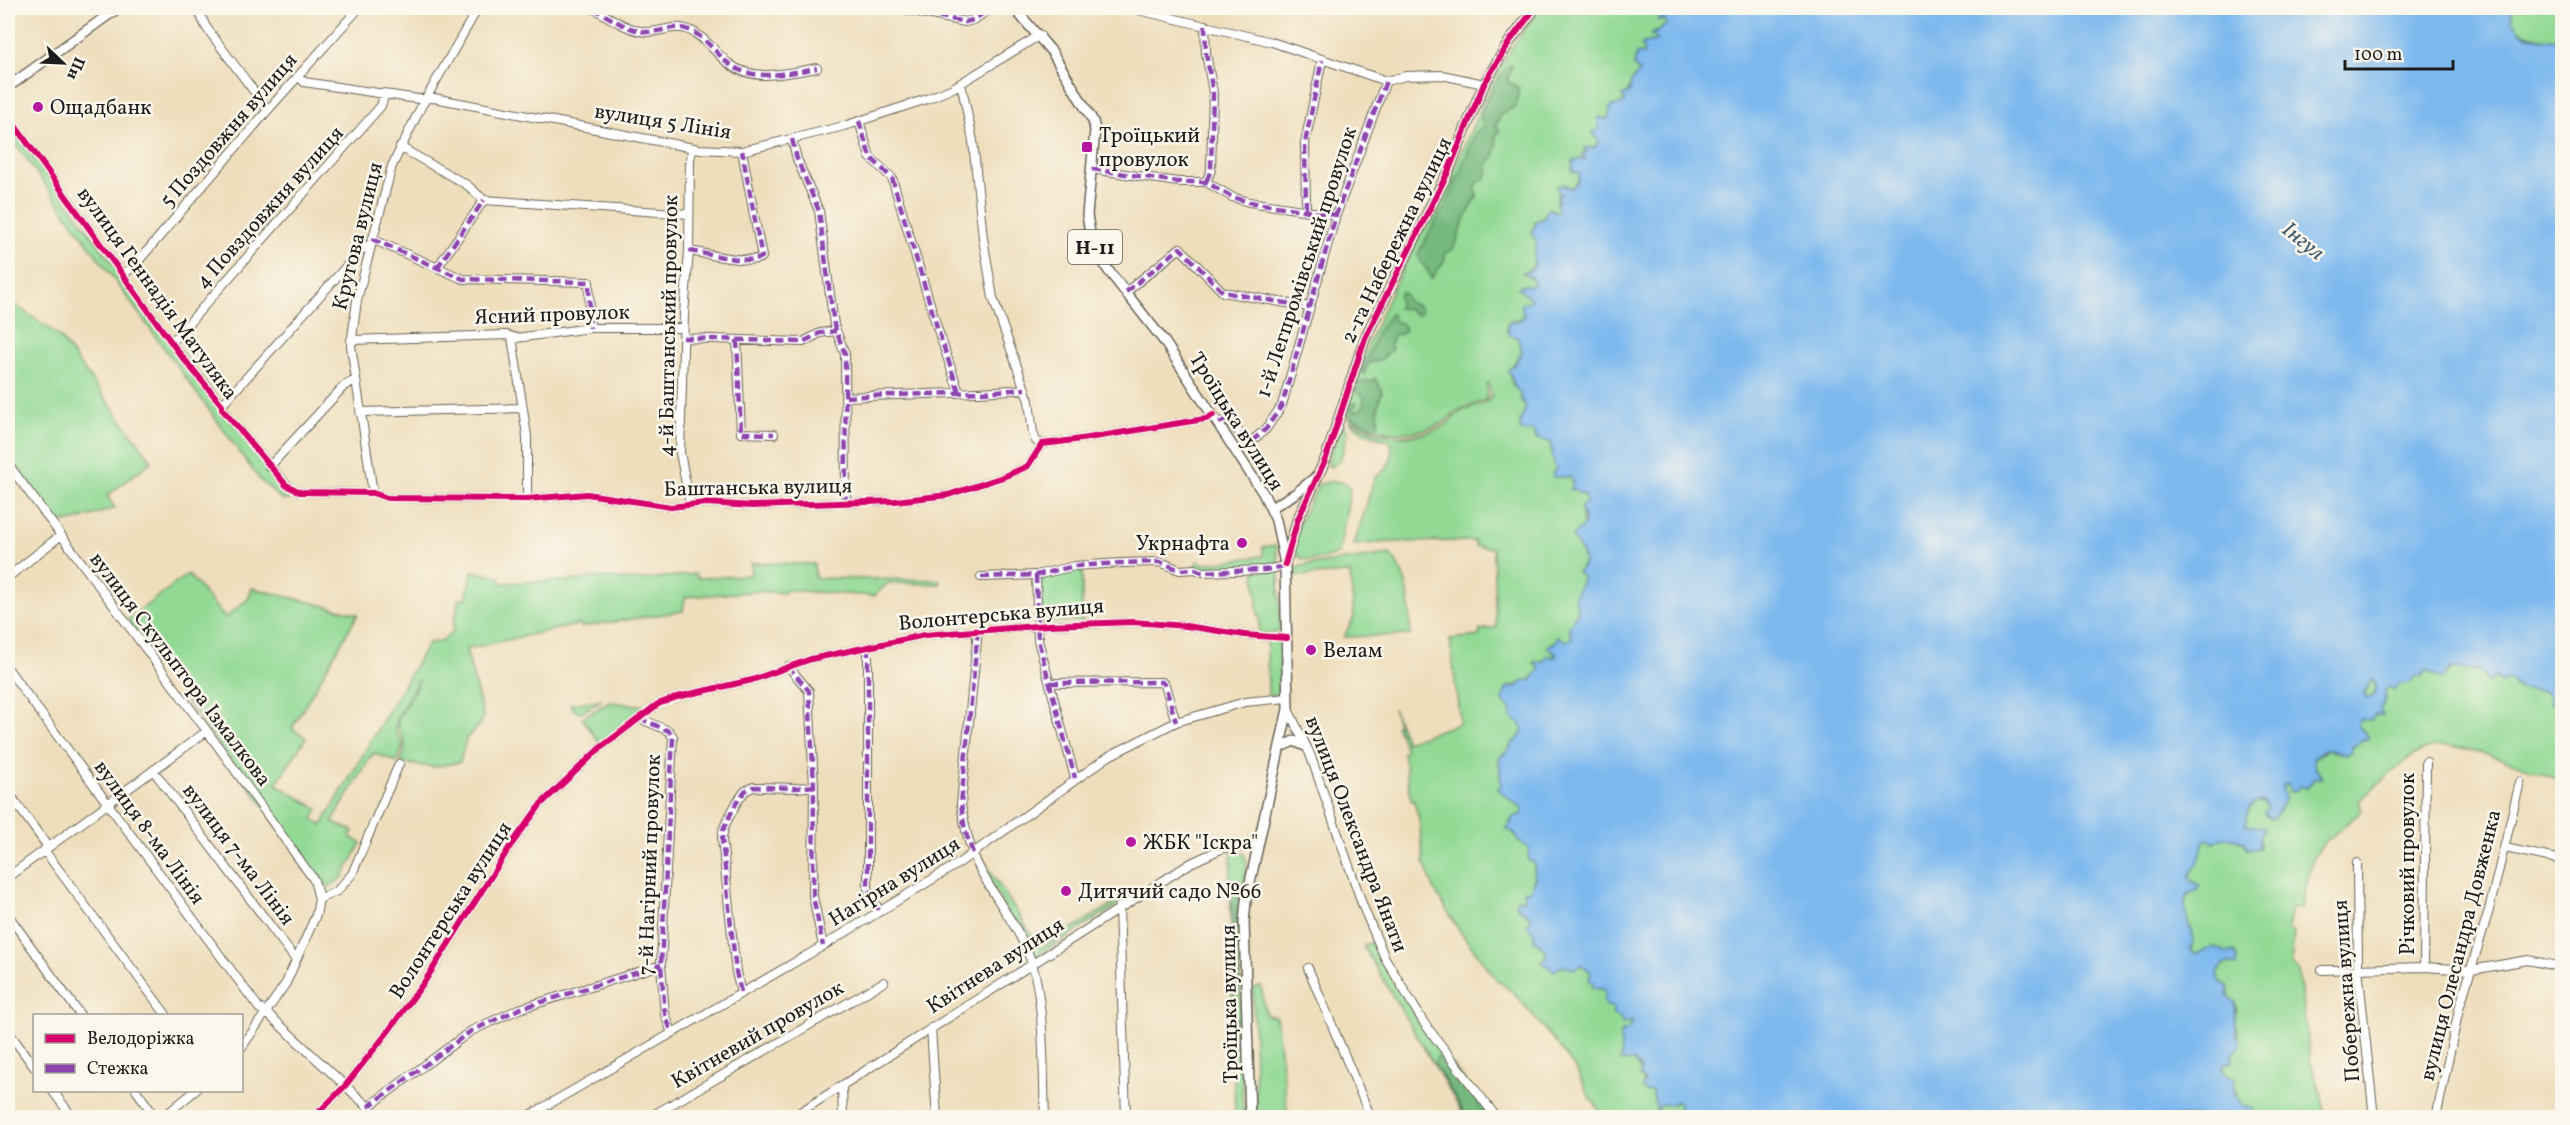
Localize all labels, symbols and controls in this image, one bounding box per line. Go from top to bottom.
north arrow [33,33,93,93]
scale bar [2345,33,2453,71]
text: 100 m [2354,43,2403,68]
street label: 5 Поздовжня вулиця [154,47,305,215]
text: Пн [60,53,90,83]
place label: Ощадбанк [50,94,152,123]
street label: вулиця 5 Лінія [592,97,733,148]
marker: Ощадбанк [31,100,45,114]
street label: 4 Повздовжня вулиця [189,120,351,296]
place label: Троїцький провулок [1099,122,1200,175]
street label: 1-й Легпромівський провулок [1250,123,1365,402]
street label: 2-га Набережна вулиця [1335,133,1460,349]
marker: Троїцький провулок [1080,140,1094,154]
street label: Кругова вулиця [326,159,391,313]
street label: вулиця Геннадія Матуляка [70,181,244,406]
street label: 4-й Баштанський провулок [653,195,686,457]
water label: Інгул [2274,215,2330,269]
road number: Н-11 [1068,230,1122,264]
street label: Ясний провулок [474,298,630,333]
street label: Троїцька вулиця [1181,347,1290,497]
street label: Баштанська вулиця [663,472,853,505]
place label: Укрнафта [1136,530,1230,559]
marker: Укрнафта [1235,536,1249,550]
street label: вулиця Скульптора Ізмалкова [82,547,278,793]
street label: Волонтерська вулиця [897,592,1105,639]
place label: Велам [1323,637,1382,666]
marker: Велам [1304,643,1318,657]
street label: вулиця Олександра Янати [1297,712,1414,957]
street label: 7-й Нагірний провулок [632,754,669,976]
street label: вулиця 8-ма Лінія [86,755,211,911]
street label: Річковий провулок [2394,773,2423,955]
street label: вулиця 7-ма Лінія [175,778,301,932]
street label: вулиця Олесандра Довженка [2414,807,2509,1084]
street label: Волонтерська вулиця [383,816,520,1005]
place label: ЖБК "Іскра" [1143,829,1258,858]
street label: Нагірна вулиця [824,830,966,934]
marker: ЖБК "Іскра" [1124,835,1138,849]
place label: Дитячий садо №66 [1078,878,1261,907]
marker: Дитячий садо №66 [1059,884,1073,898]
street label: Побережна вулиця [2327,899,2368,1083]
street label: Квітнева вулиця [921,911,1070,1022]
street label: Троїцька вулиця [1215,924,1246,1084]
street label: Квітневий провулок [666,974,849,1097]
legend [33,1014,243,1092]
text: Велодоріжка [87,1027,195,1052]
text: Стежка [87,1057,149,1082]

